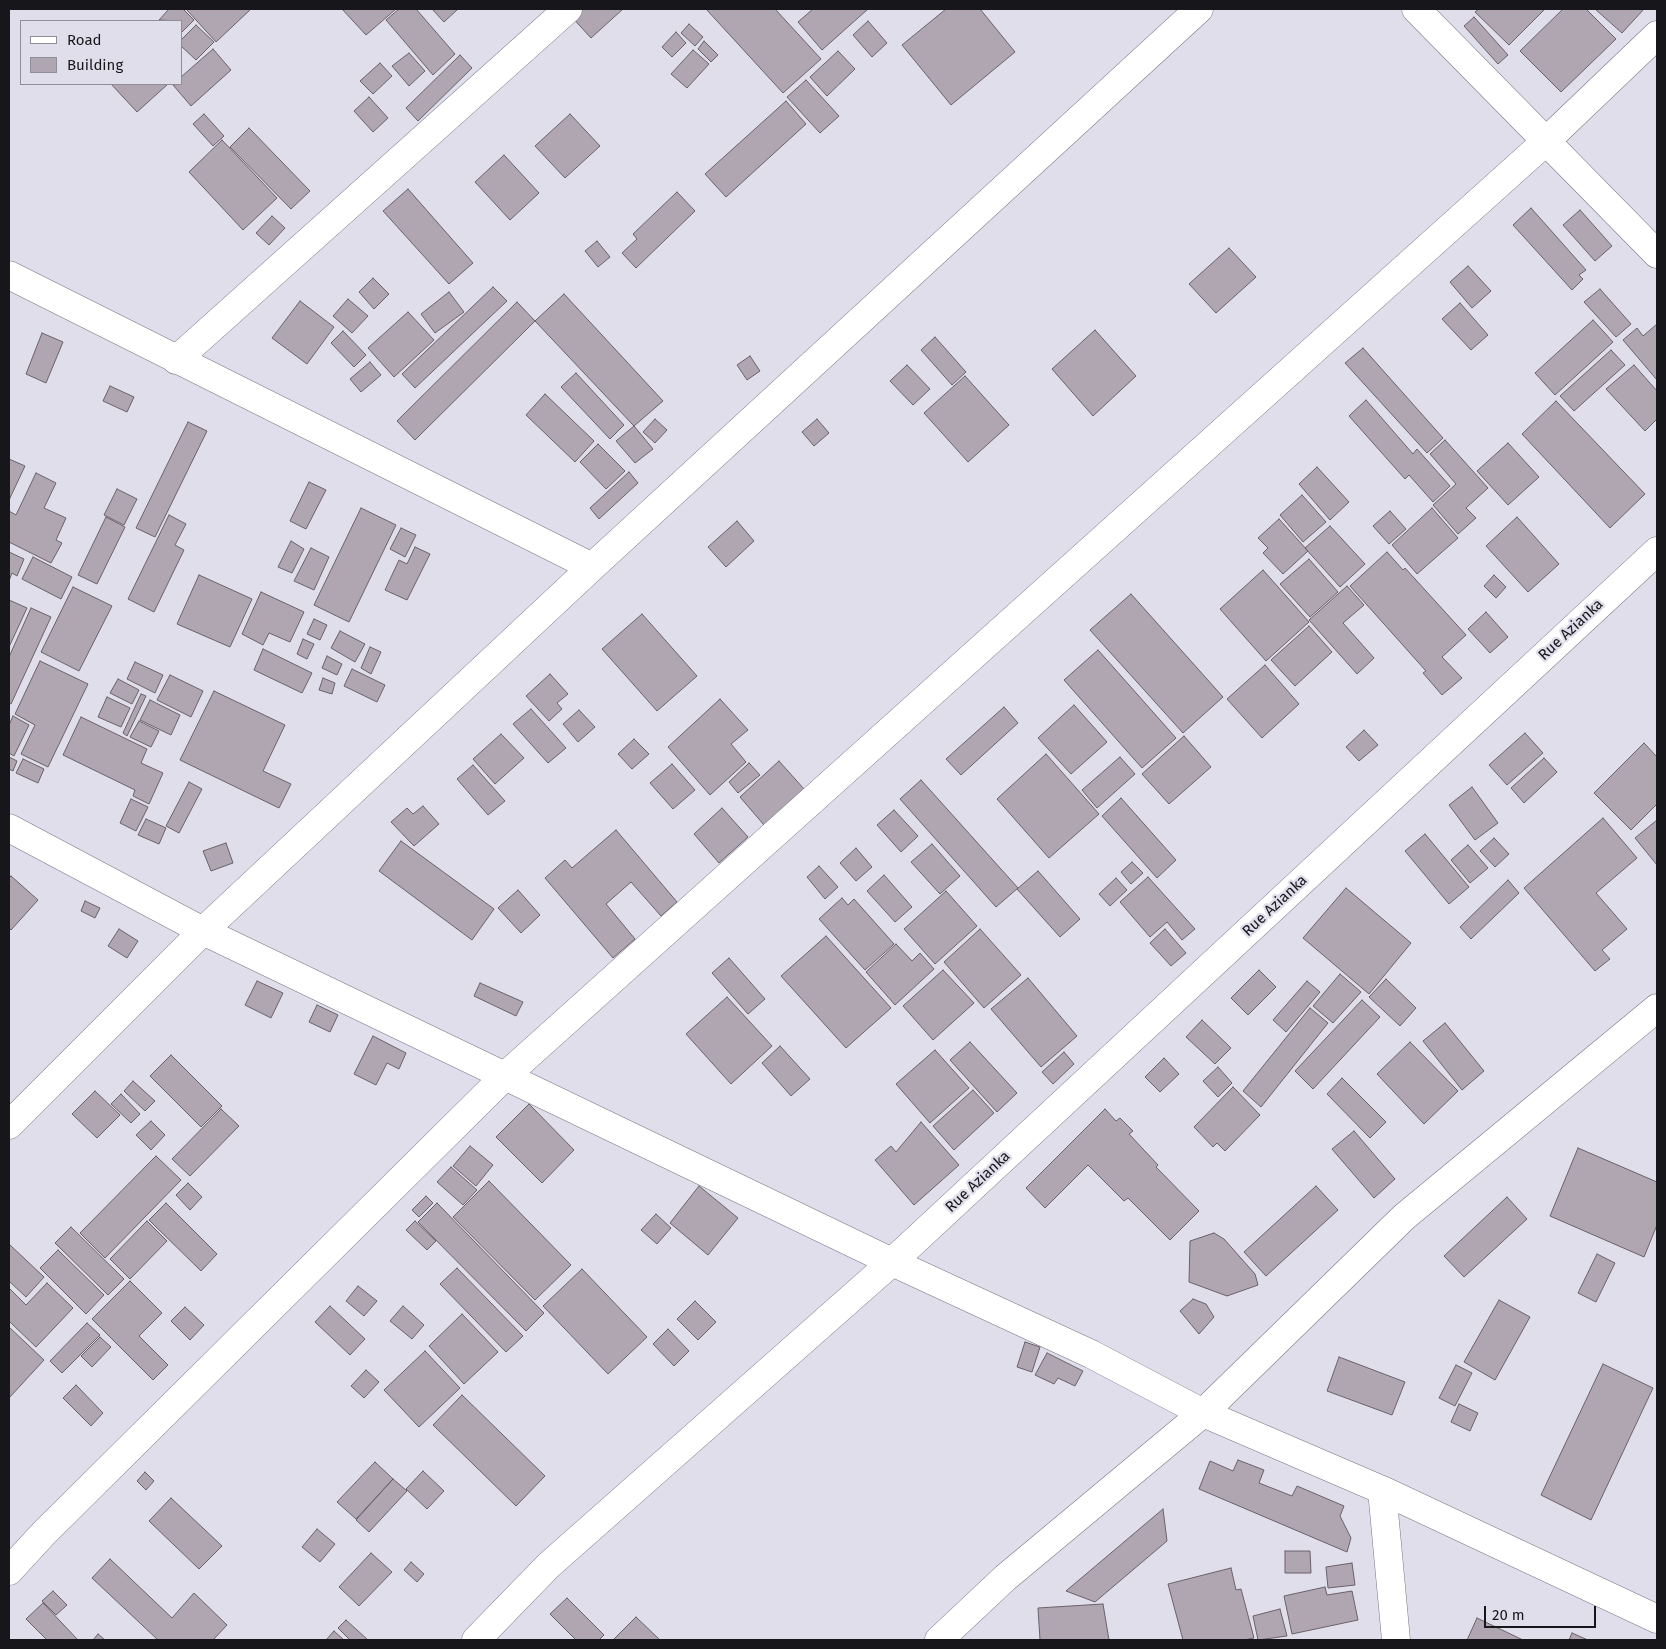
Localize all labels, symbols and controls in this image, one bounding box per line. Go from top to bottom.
legend [20,20,182,85]
text: Road [67,31,102,49]
text: Building [67,56,123,74]
street label: Rue Azianka [1535,595,1607,665]
street label: Rue Azianka [1239,871,1311,941]
street label: Rue Azianka [942,1147,1014,1217]
scale bar [1486,1596,1598,1628]
text: 20 m [1492,1606,1525,1624]

